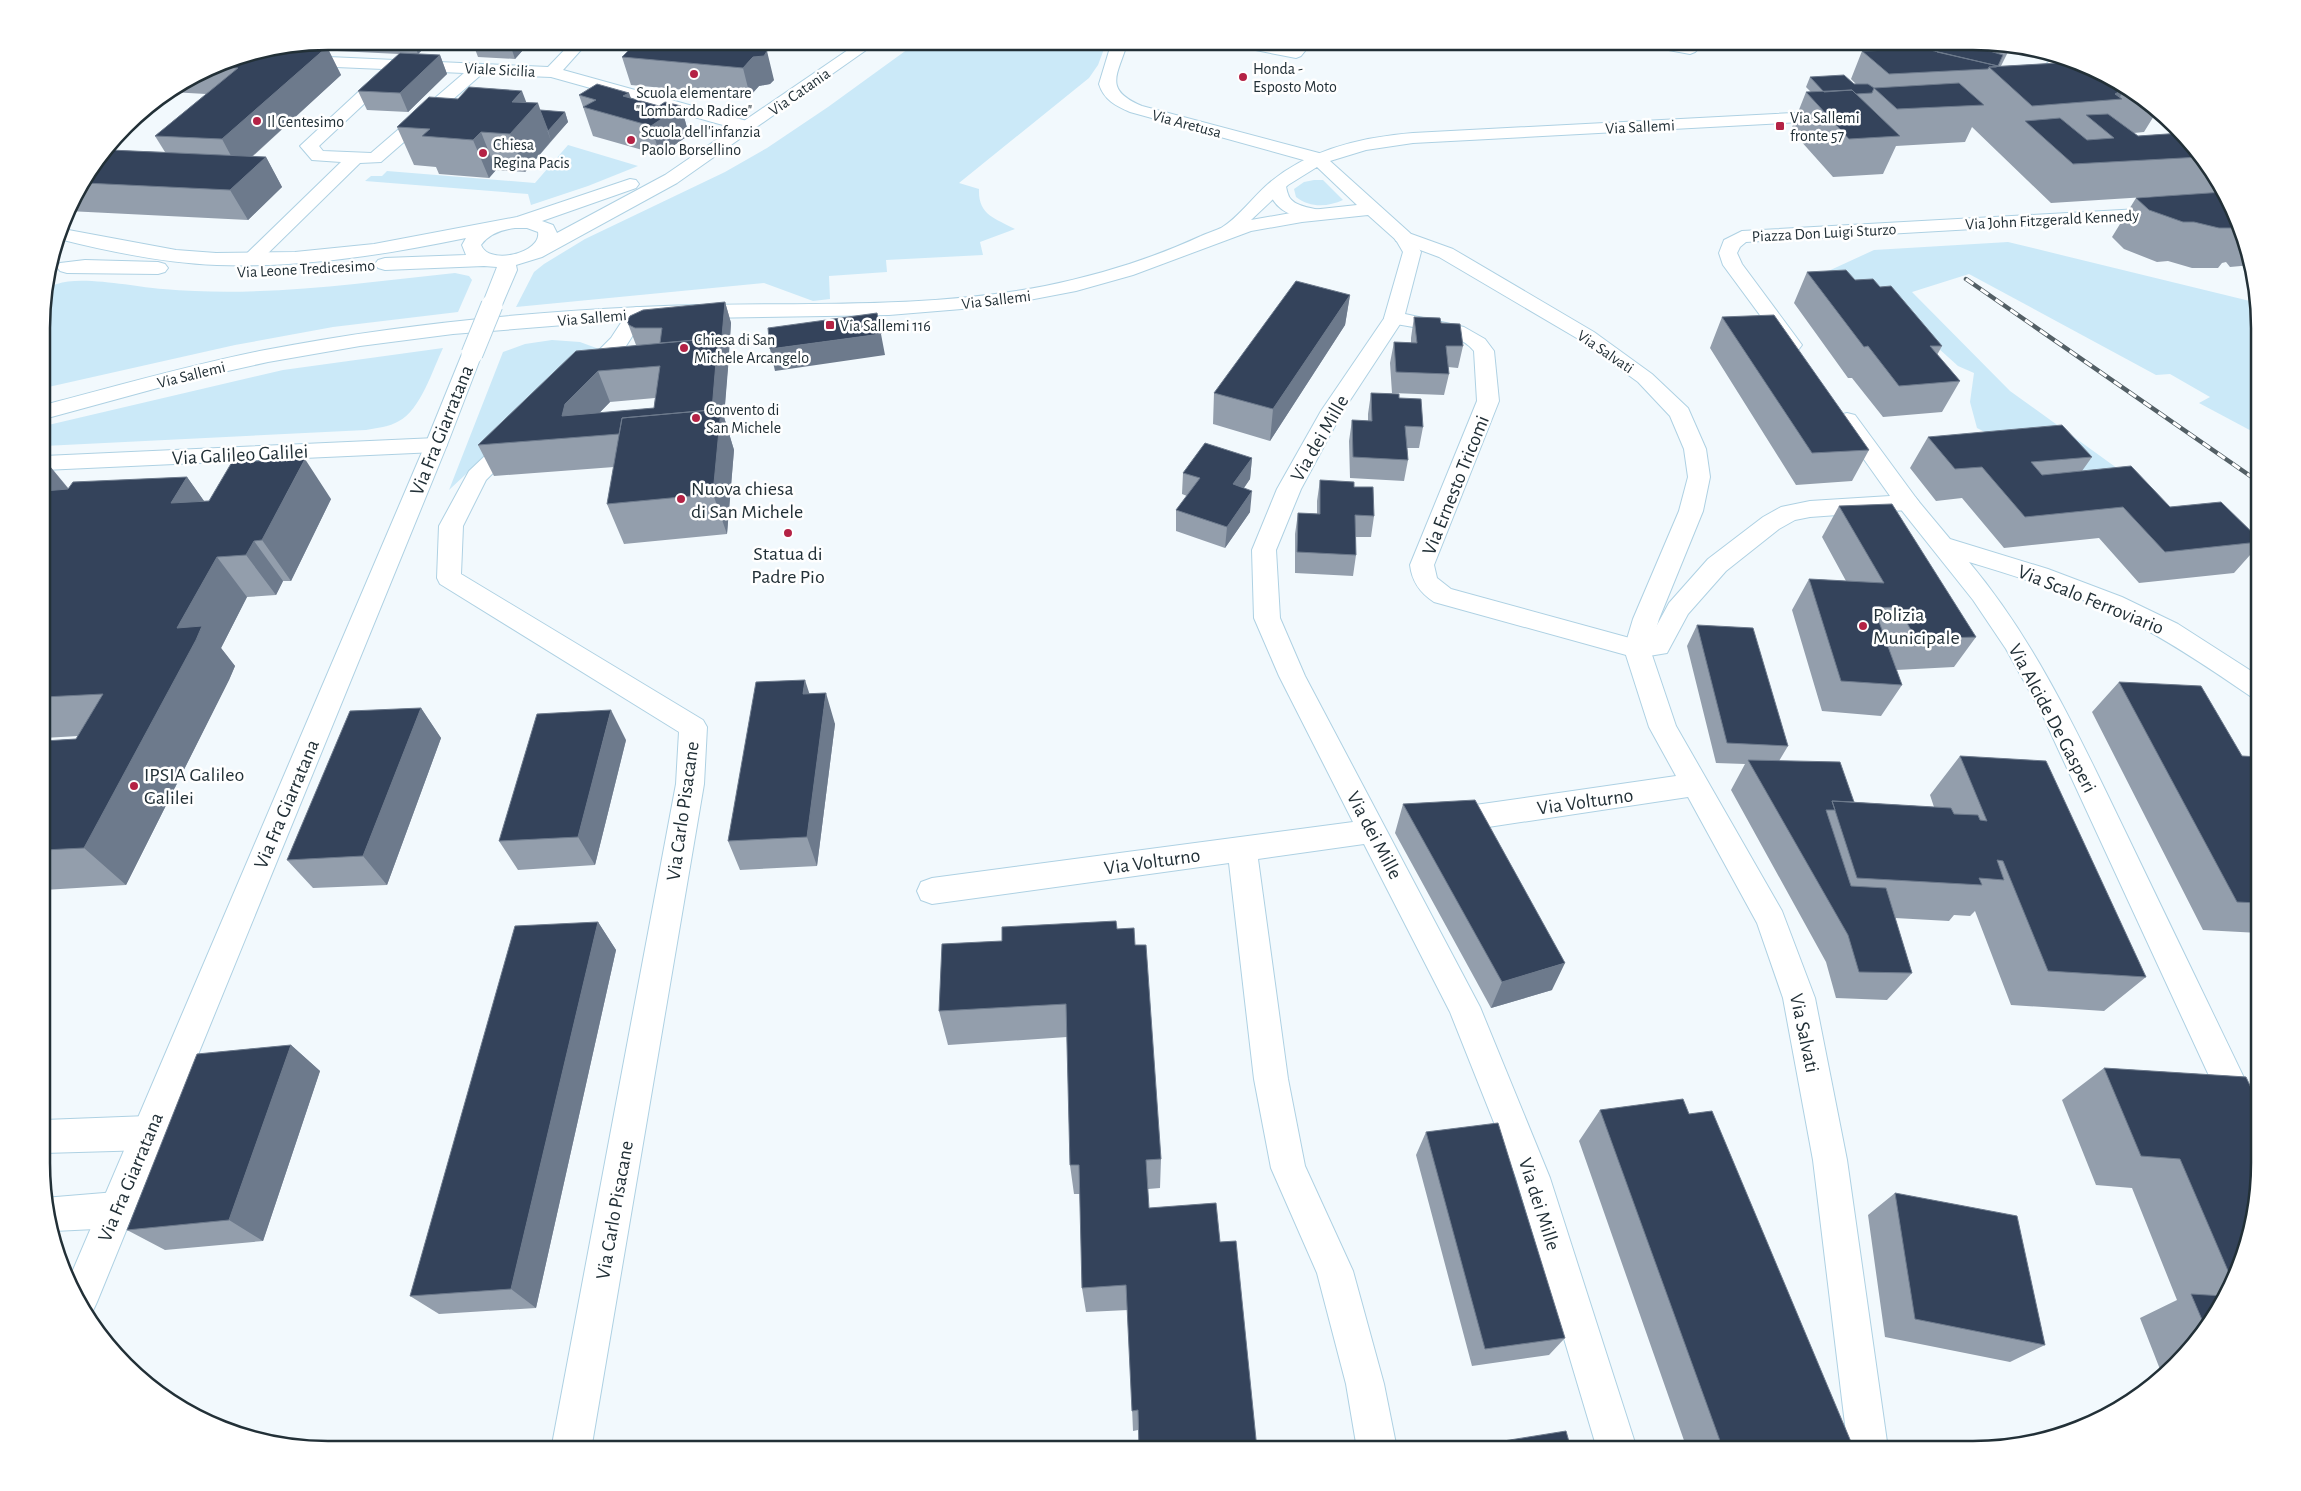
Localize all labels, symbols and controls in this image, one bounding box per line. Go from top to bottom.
street label: Viale Sicilia [464,60,536,80]
place label: Honda - Esposto Moto [1253,61,1337,95]
street label: Via Catania [766,65,833,119]
marker: Scuola elementare "Lombardo Radice" [688,68,700,80]
marker: Honda - Esposto Moto [1237,71,1249,83]
place label: Scuola elementare "Lombardo Radice" [636,85,752,119]
street label: Via Aretusa [1150,107,1223,141]
place label: Via Sallemi fronte 57 [1790,110,1860,144]
place label: Il Centesimo [267,114,344,130]
marker: Il Centesimo [251,115,263,127]
street label: Via Sallemi [1605,117,1675,137]
marker: Via Sallemi fronte 57 [1774,120,1786,132]
place label: Scuola dell'infanzia Paolo Borsellino [641,124,761,158]
marker: Scuola dell'infanzia Paolo Borsellino [625,134,637,146]
place label: Chiesa Regina Pacis [493,137,570,171]
marker: Chiesa Regina Pacis [477,147,489,159]
street label: Via John Fitzgerald Kennedy [1965,207,2140,234]
street label: Piazza Don Luigi Sturzo [1751,221,1897,245]
street label: Via Leone Tredicesimo [237,257,376,281]
street label: Via Sallemi [961,288,1032,312]
street label: Via Sallemi [557,307,627,329]
place label: Via Sallemi 116 [840,318,931,334]
marker: Via Sallemi 116 [824,319,836,331]
street label: Via Salvati [1574,327,1637,376]
place label: Chiesa di San Michele Arcangelo [694,332,809,366]
marker: Chiesa di San Michele Arcangelo [678,342,690,354]
street label: Via Sallemi [156,359,227,391]
street label: Via Fra Giarratana [407,363,477,498]
street label: Via dei Mille [1287,392,1353,485]
place label: Convento di San Michele [706,402,781,436]
marker: Convento di San Michele [690,412,702,424]
street label: Via Ernesto Tricomi [1419,413,1493,558]
street label: Via Galileo Galilei [171,441,309,469]
place label: Nuova chiesa di San Michele [691,479,803,522]
marker: Nuova chiesa di San Michele [675,493,687,505]
marker: Statua di Padre Pio [782,527,794,539]
place label: Statua di Padre Pio [751,544,825,587]
street label: Via Scalo Ferroviario [2015,562,2167,638]
place label: Polizia Municipale [1873,605,1960,648]
marker: Polizia Municipale [1857,620,1869,632]
street label: Via Alcide De Gasperi [2005,641,2100,796]
street label: Via Fra Giarratana [251,737,323,872]
street label: Via Carlo Pisacane [663,740,703,882]
place label: IPSIA Galileo Galilei [144,765,244,808]
marker: IPSIA Galileo Galilei [128,780,140,792]
street label: Via Volturno [1536,785,1634,819]
street label: Via dei Mille [1343,788,1406,883]
street label: Via Volturno [1103,845,1201,879]
street label: Via Salvati [1786,992,1822,1075]
street label: Via Fra Giarratana [95,1110,167,1245]
street label: Via Carlo Pisacane [593,1139,637,1281]
street label: Via dei Mille [1515,1156,1563,1253]

